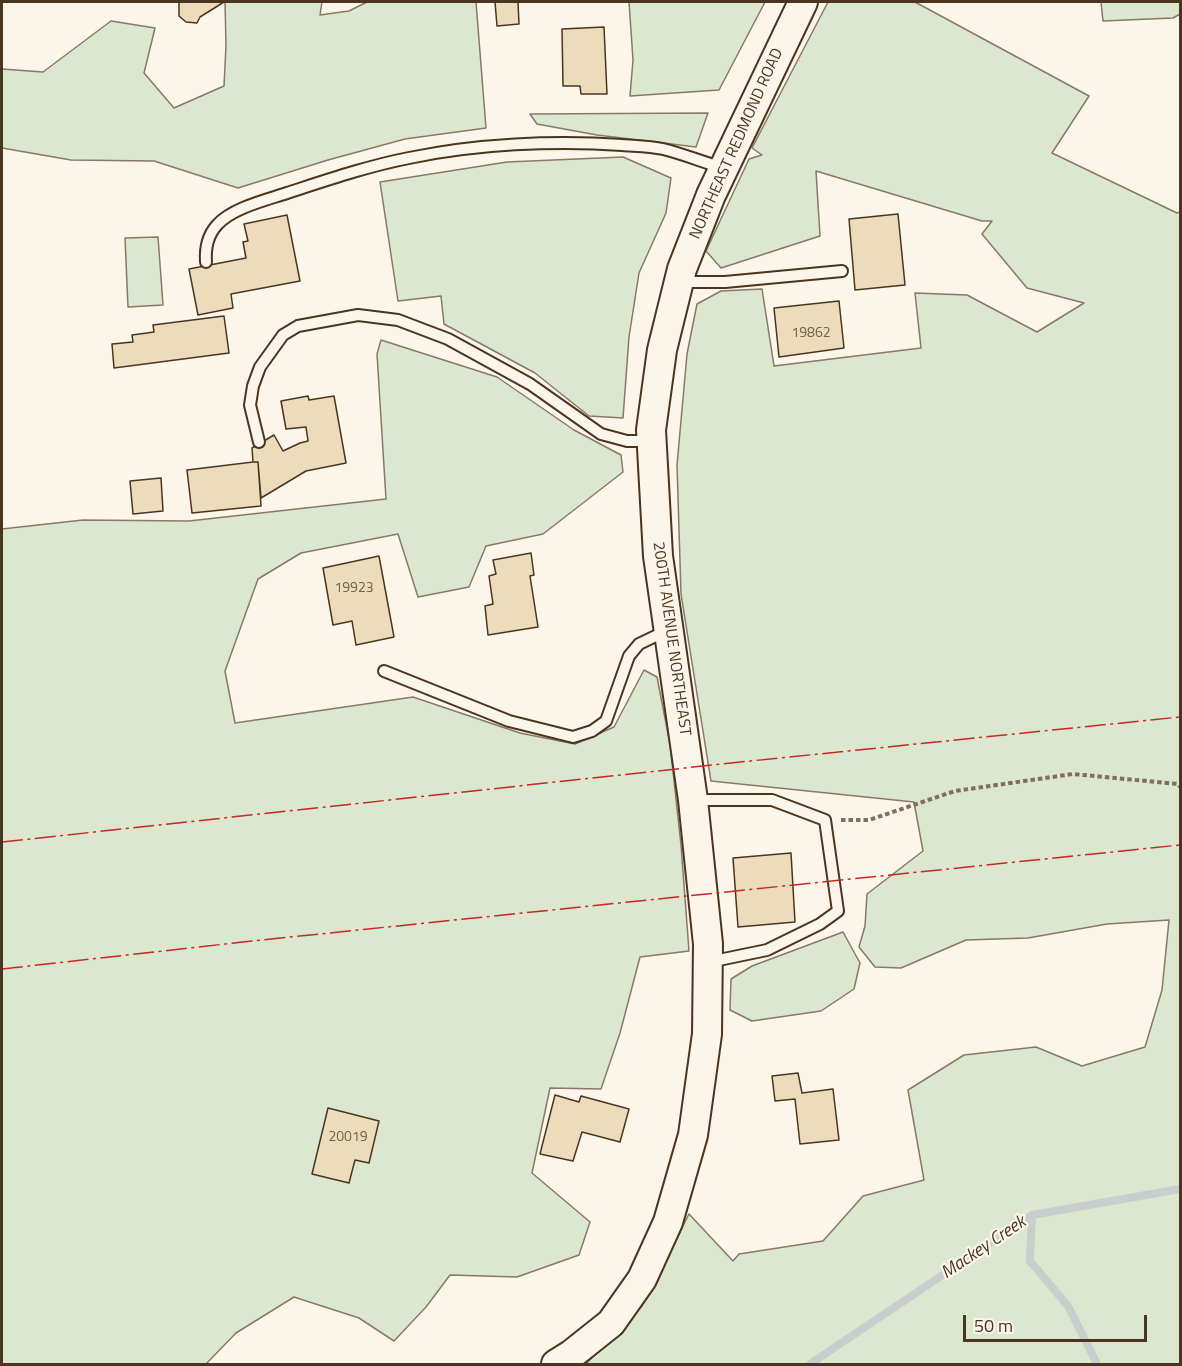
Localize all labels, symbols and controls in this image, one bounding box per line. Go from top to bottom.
street label: NORTHEAST REDMOND ROAD [686,46,788,242]
house number: 19862 [791,326,831,342]
street label: 200TH AVENUE NORTHEAST [648,541,694,737]
house number: 19923 [334,581,374,597]
house number: 20019 [328,1130,368,1146]
water label: Mackey Creek [938,1212,1030,1284]
scale bar [966,1303,1150,1341]
text: 50 m [974,1312,1013,1339]

